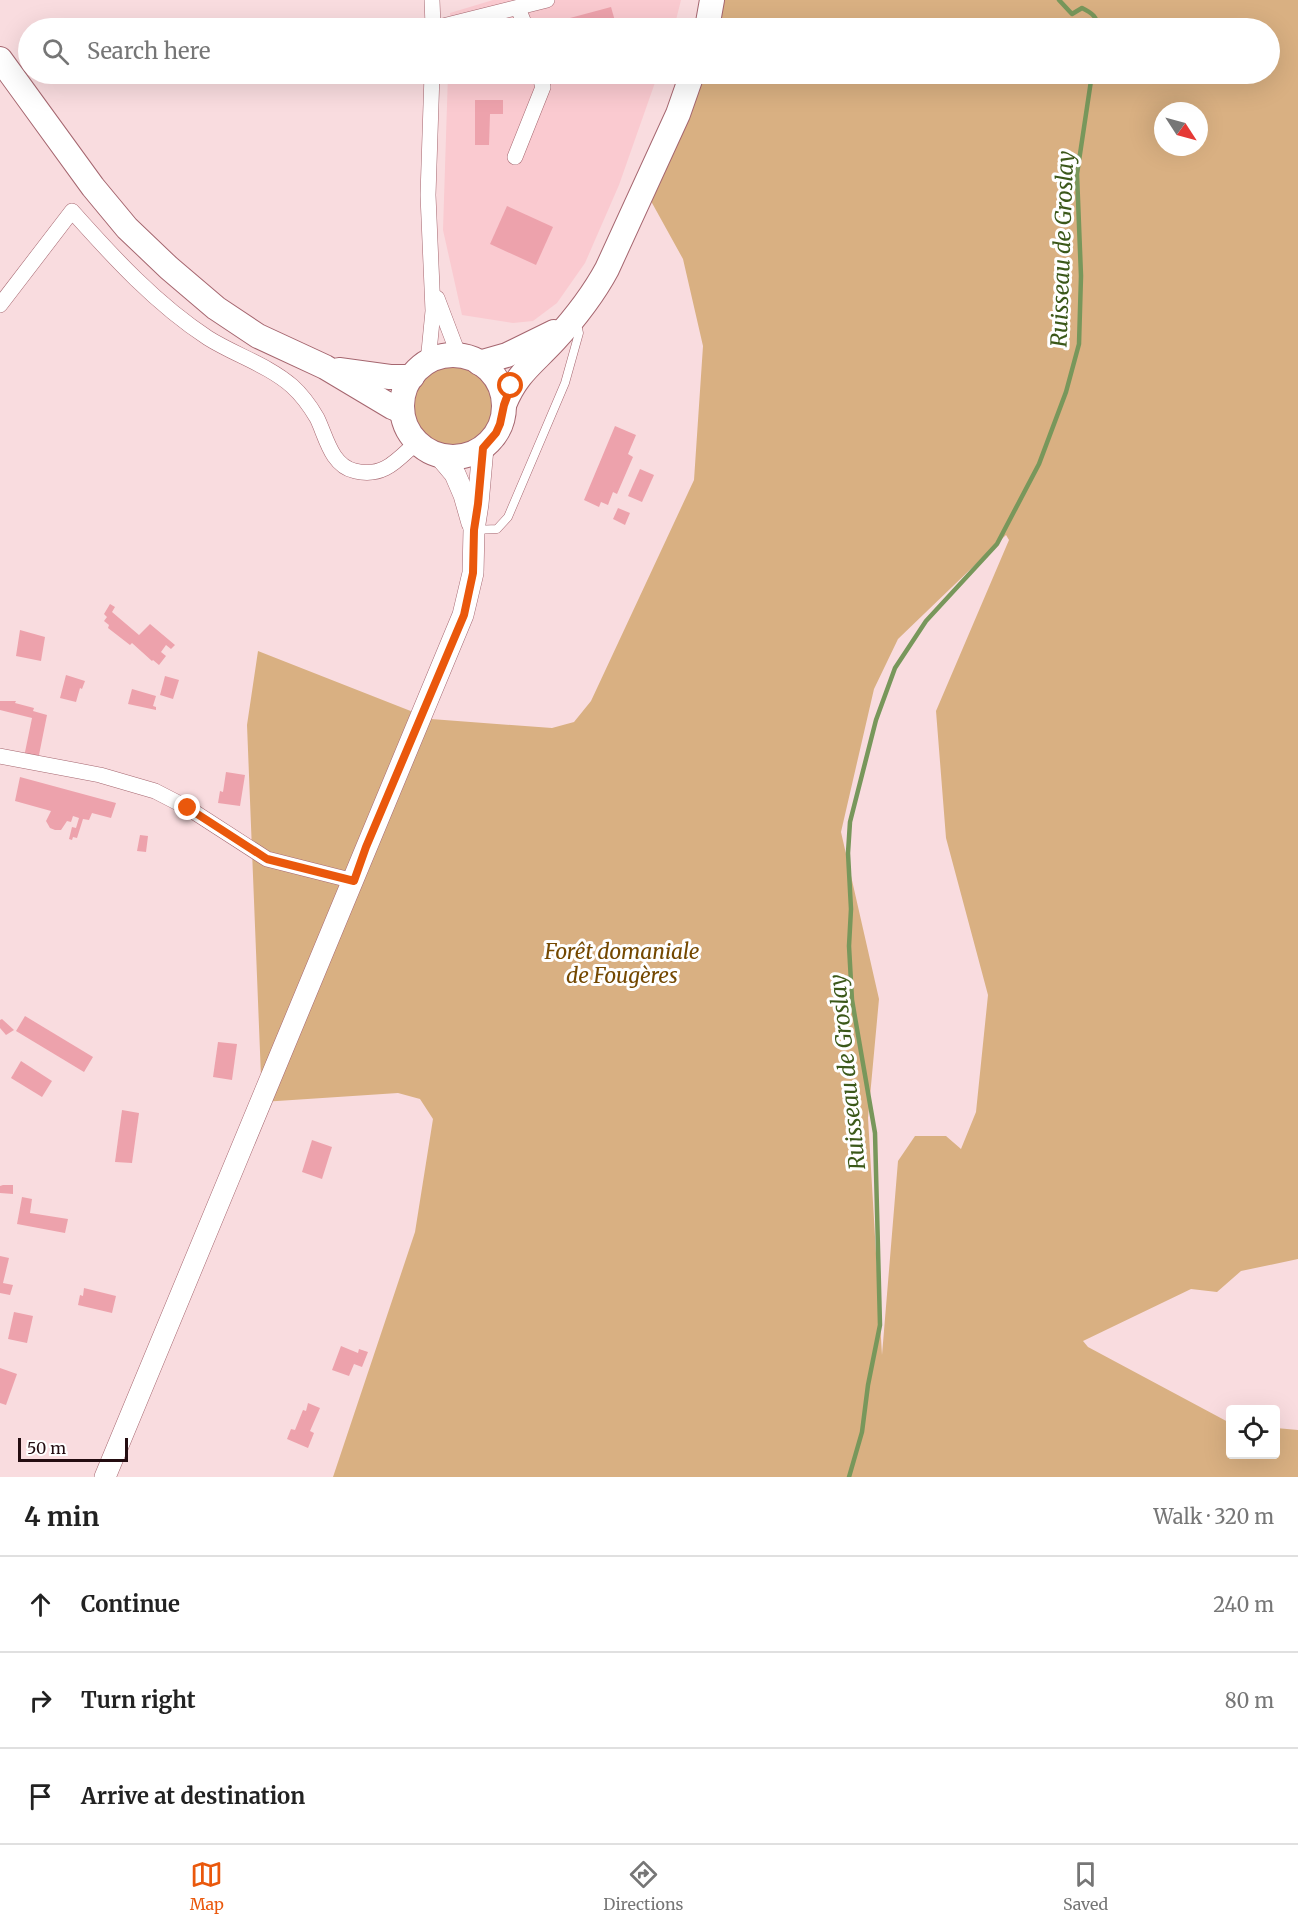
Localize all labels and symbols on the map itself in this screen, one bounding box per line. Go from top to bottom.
north arrow [1154,102,1208,156]
water label: Ruisseau de Groslay [1045,150,1079,348]
route start [497,372,523,398]
route end [174,794,200,820]
park label: Forêt domaniale de Fougères [543,938,700,989]
water label: Ruisseau de Groslay [823,973,871,1171]
scale bar [18,1435,128,1462]

